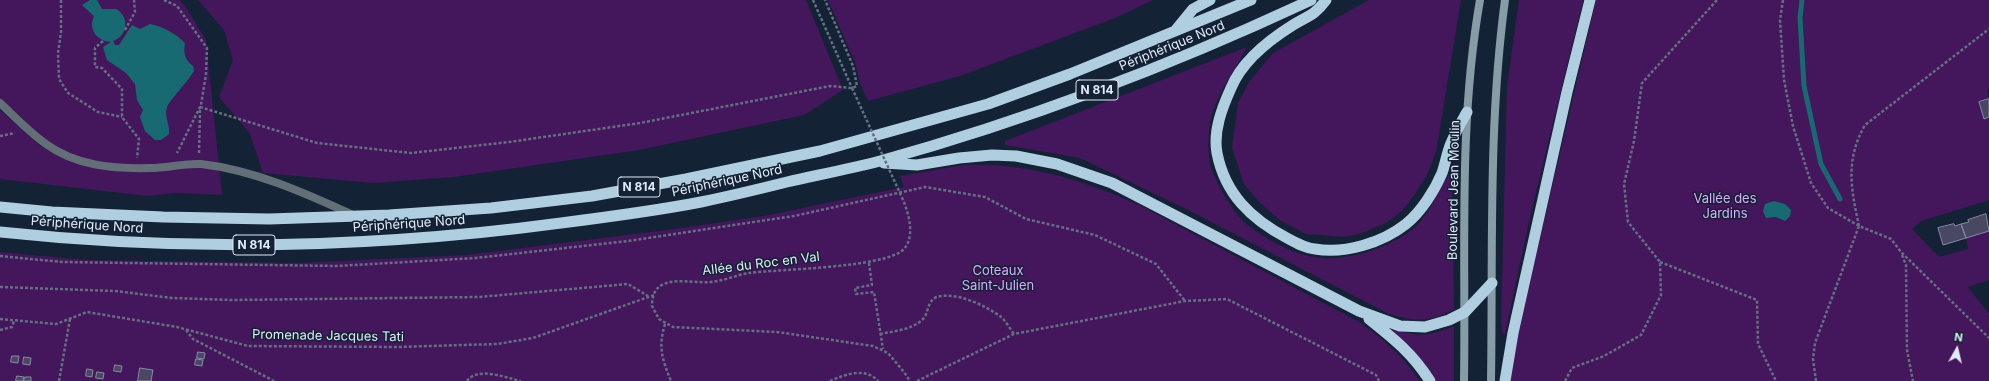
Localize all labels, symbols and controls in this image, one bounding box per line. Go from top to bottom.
street label: Périphérique Nord [1117,18,1227,74]
road number: N 814 [1076,80,1118,100]
street label: Boulevard Jean Moulin [1445,120,1463,260]
street label: Périphérique Nord [670,162,784,200]
road number: N 814 [618,177,660,197]
park label: Vallée des Jardins [1693,191,1757,222]
street label: Périphérique Nord [352,212,466,236]
street label: Périphérique Nord [30,213,144,237]
road number: N 814 [233,235,275,255]
street label: Allée du Roc en Val [701,249,821,279]
park label: Coteaux Saint-Julien [962,263,1034,294]
street label: Promenade Jacques Tati [252,327,404,345]
north arrow [1937,329,1977,369]
text: N [1954,330,1964,345]

